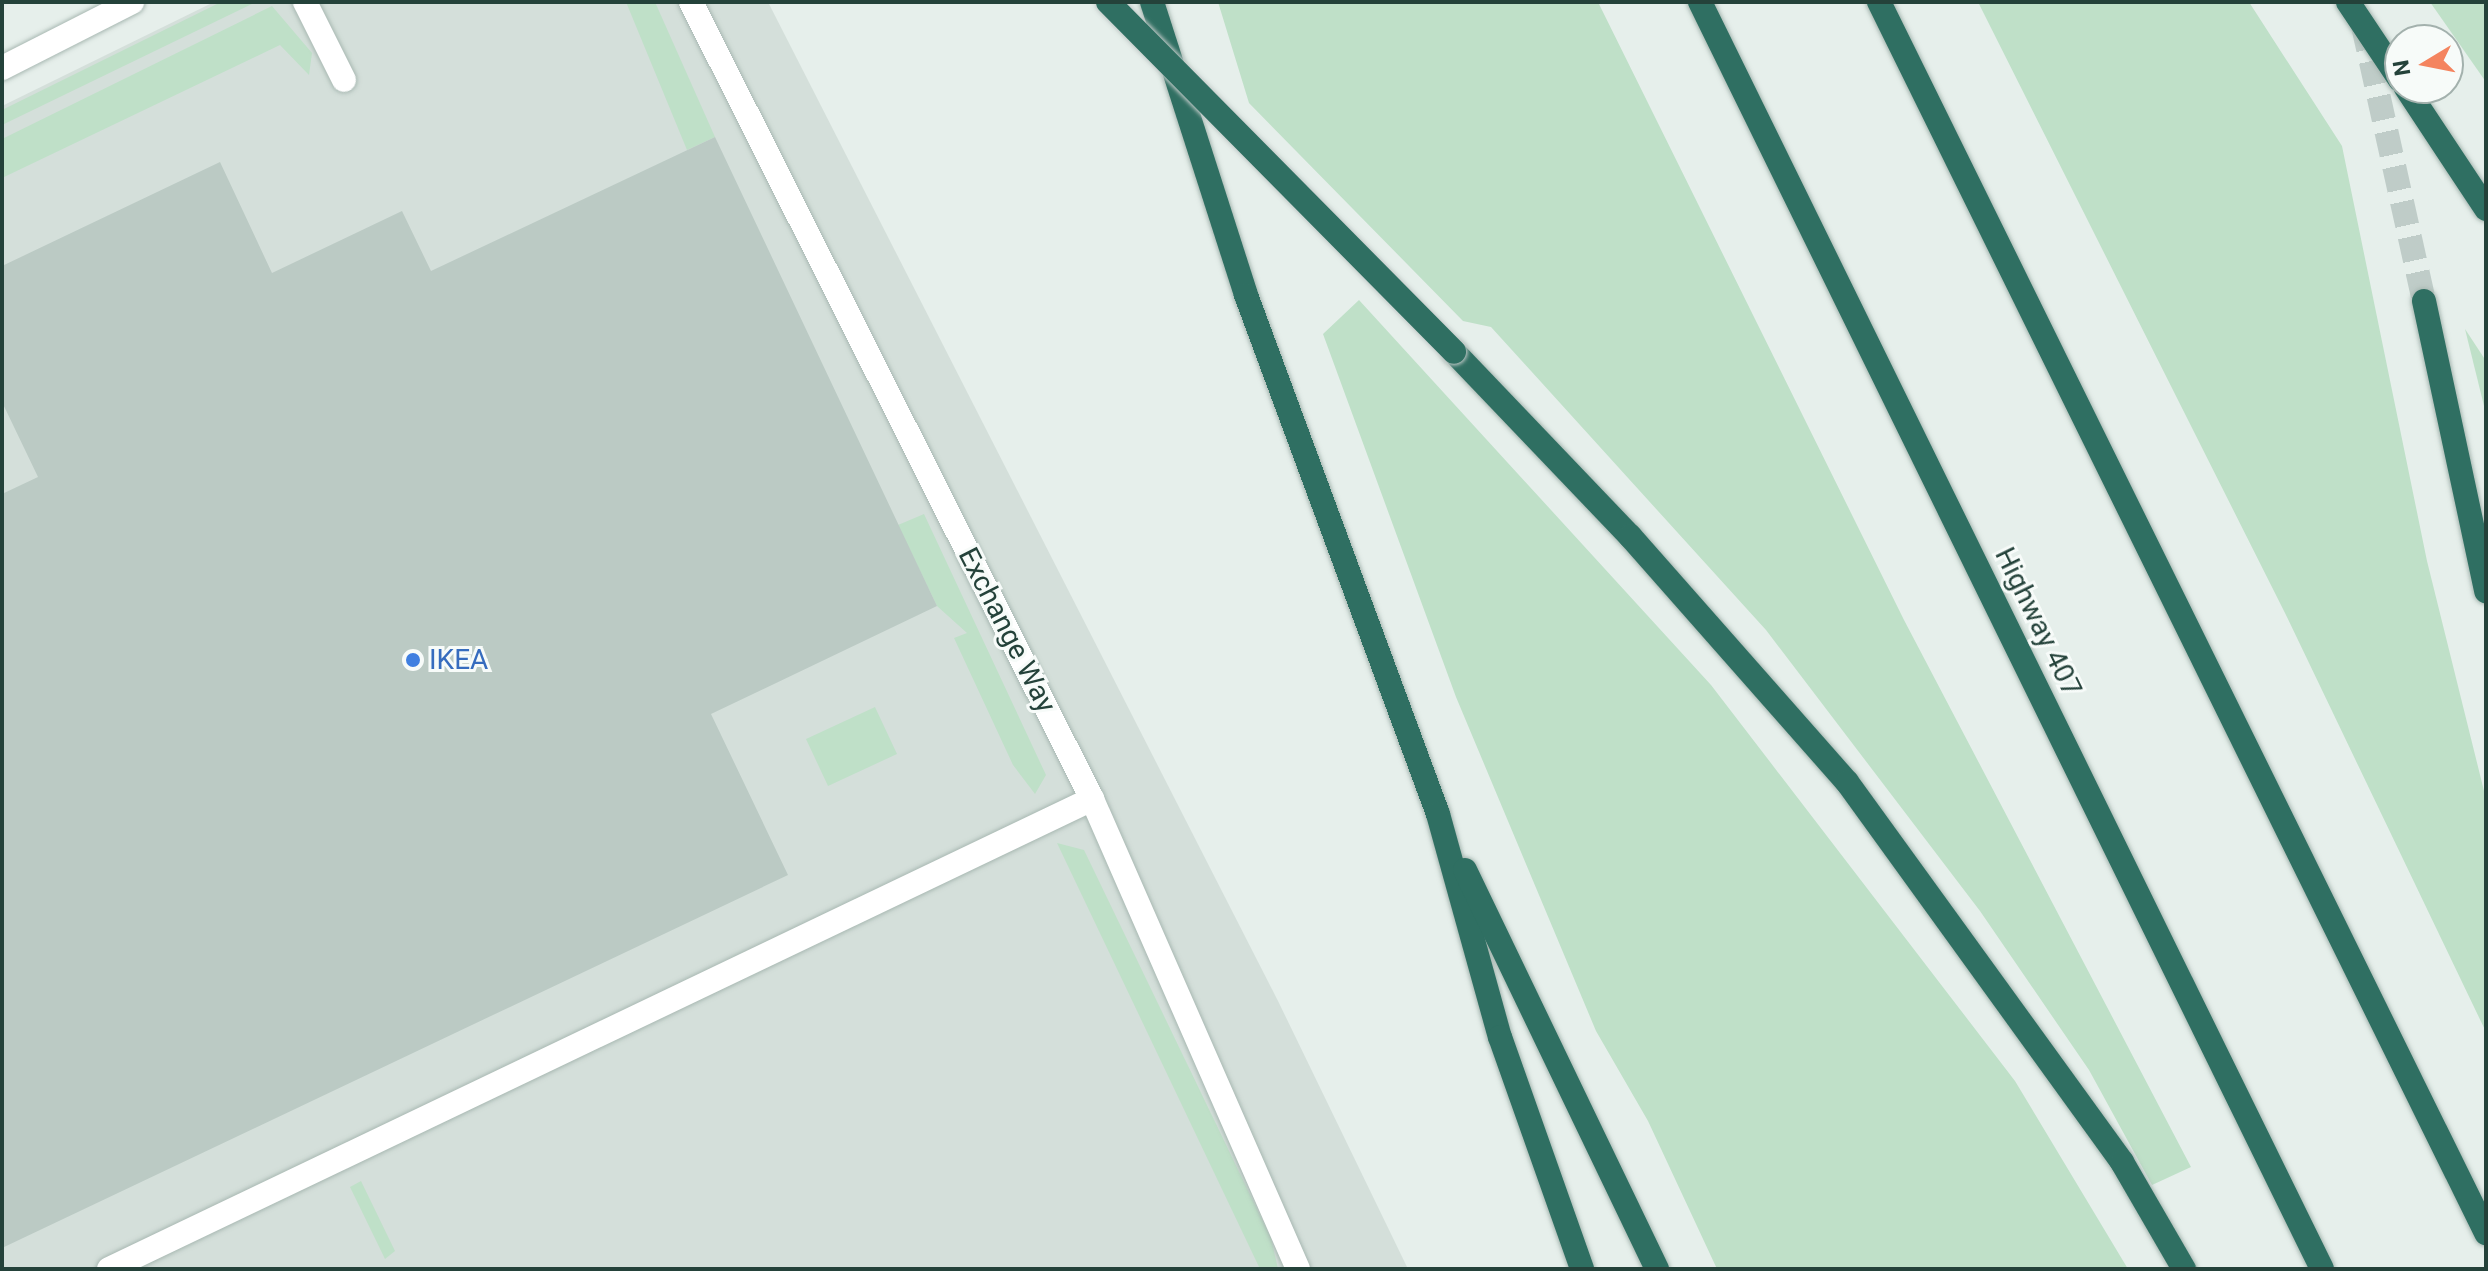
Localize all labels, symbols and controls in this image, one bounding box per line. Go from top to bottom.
north arrow [2384,24,2464,104]
text: N [2388,58,2416,78]
street label: Exchange Way [951,542,1063,718]
street label: Highway 407 [1988,542,2088,702]
place label: IKEA [429,643,488,677]
marker: IKEA [404,651,422,669]

